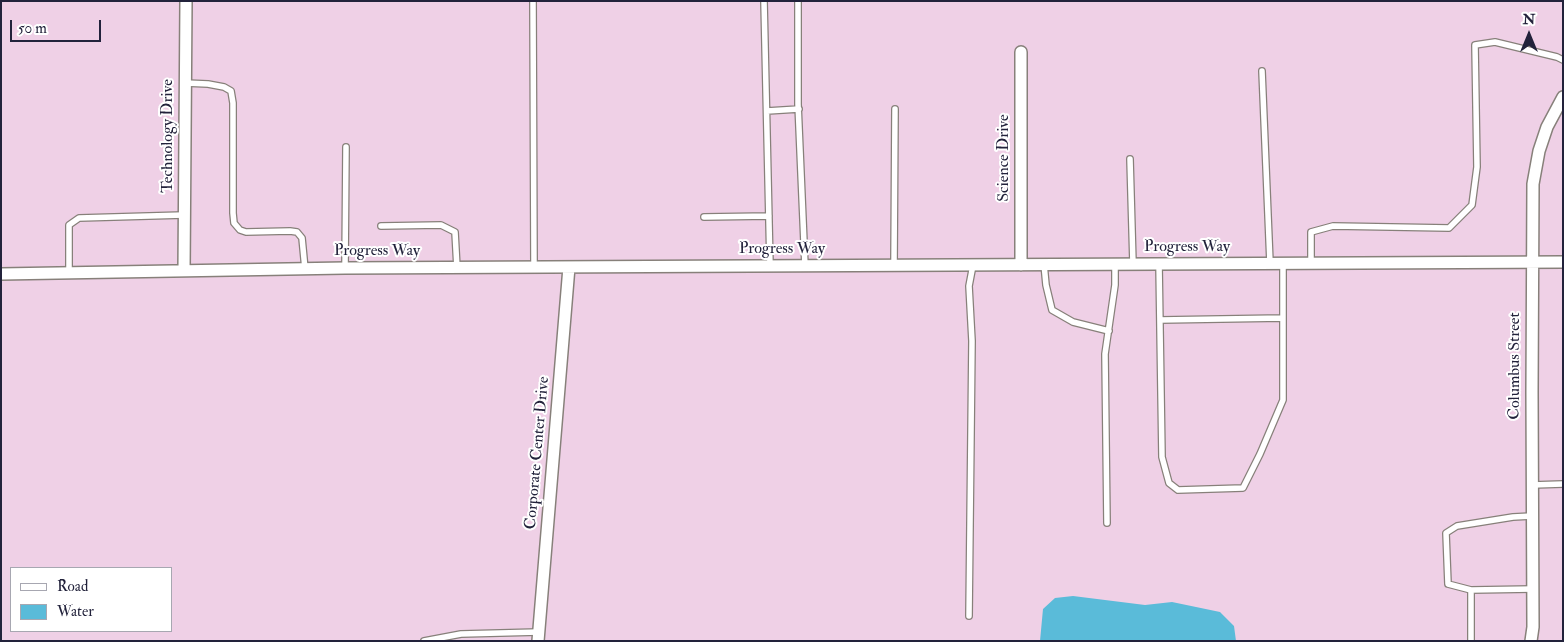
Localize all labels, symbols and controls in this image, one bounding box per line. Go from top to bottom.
scale bar [12,10,104,42]
north arrow [1504,10,1554,60]
text: N [1523,11,1535,28]
text: 50 m [18,19,47,38]
street label: Technology Drive [159,79,179,193]
street label: Science Drive [995,114,1015,202]
street label: Progress Way [1144,238,1230,258]
street label: Progress Way [739,240,825,260]
street label: Progress Way [334,242,420,262]
street label: Columbus Street [1506,312,1526,420]
street label: Corporate Center Drive [522,376,554,530]
legend [10,567,172,632]
text: Road [57,577,88,596]
text: Water [57,602,94,621]

